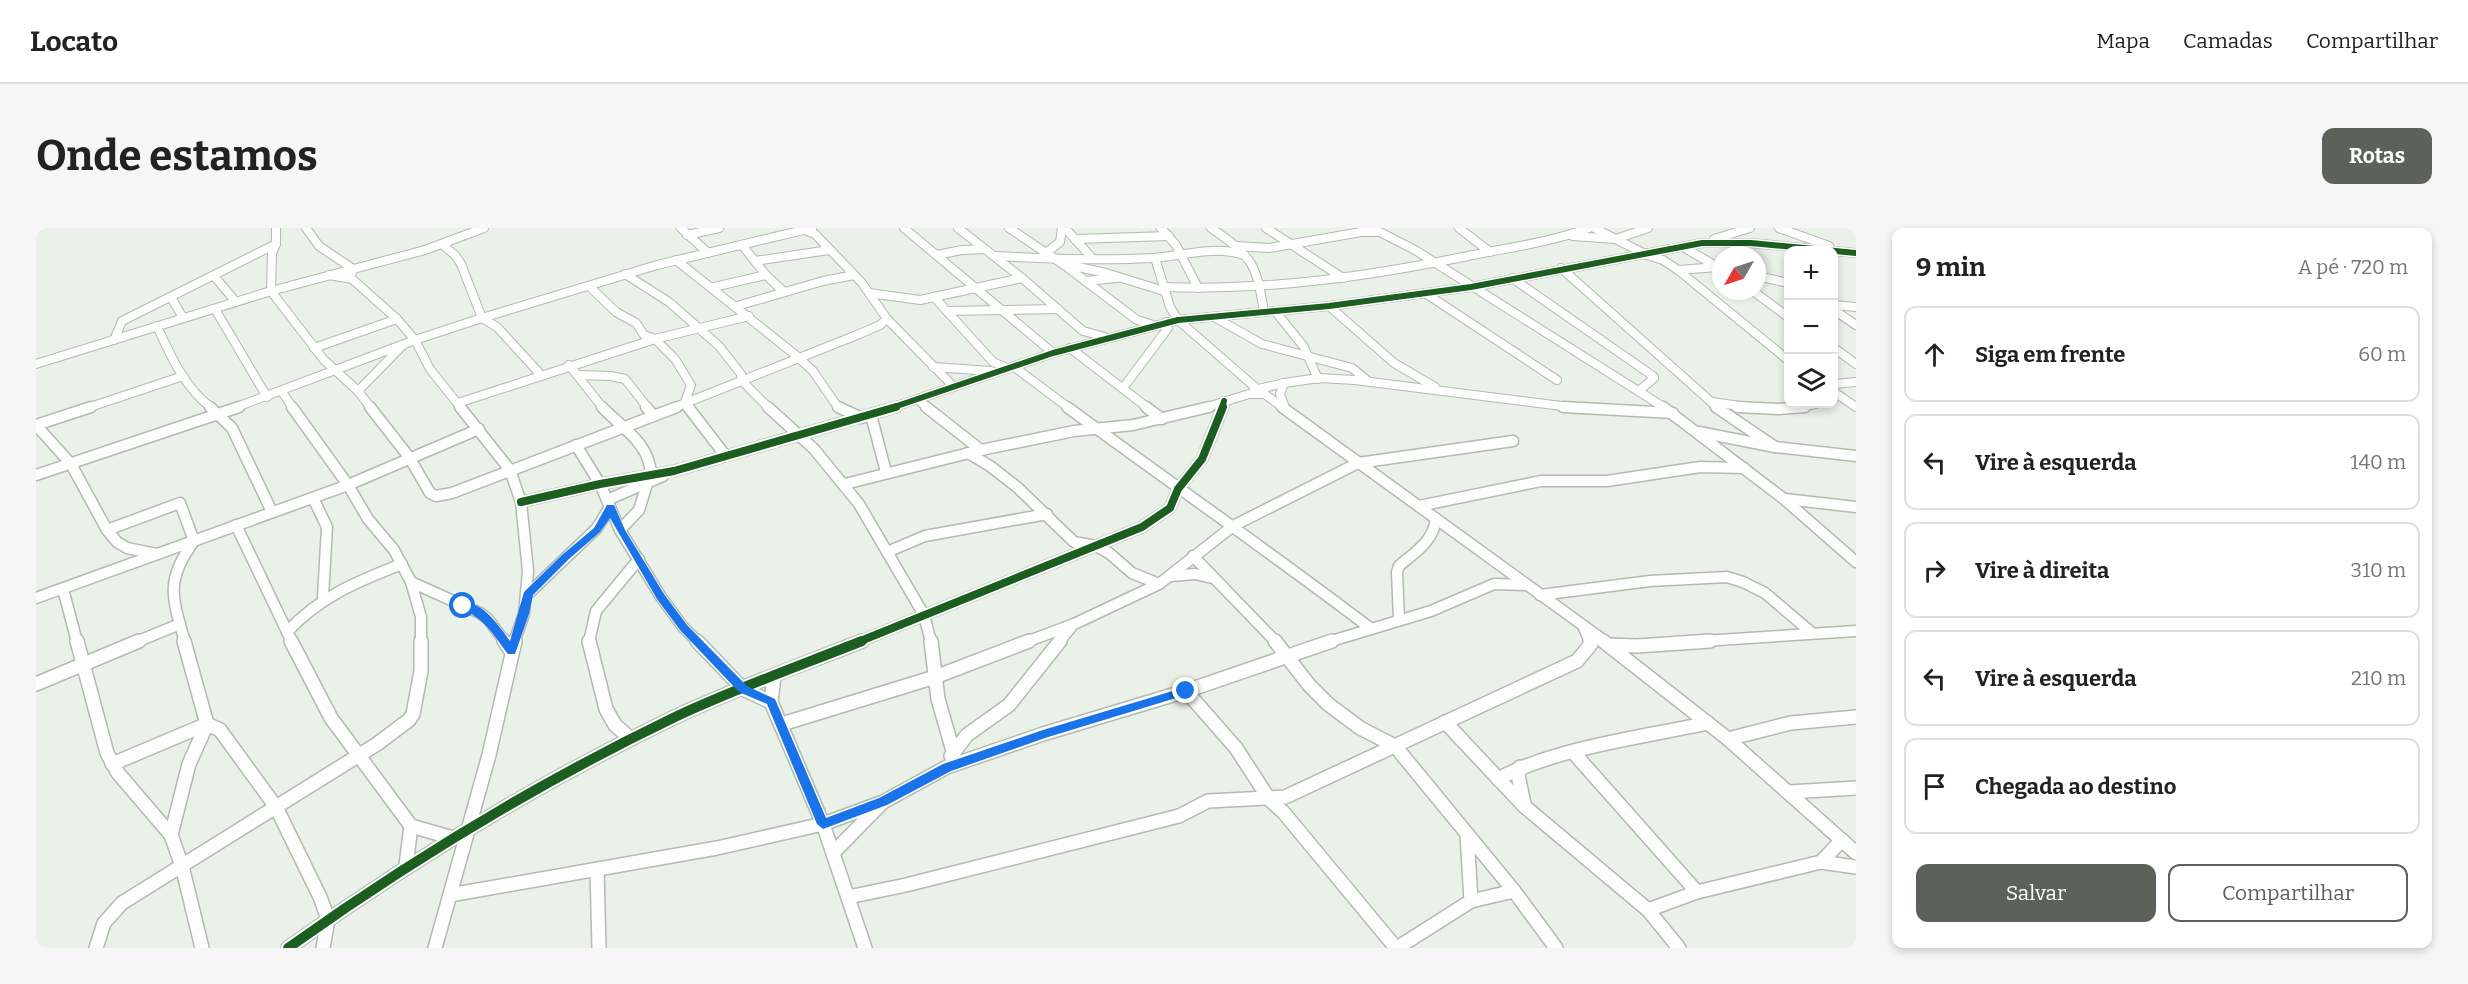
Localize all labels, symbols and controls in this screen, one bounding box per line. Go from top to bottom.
text: Locato [30,25,118,58]
text: Mapa [2096,28,2150,54]
text: Camadas [2183,28,2273,54]
text: Compartilhar [2306,28,2438,54]
button: Rotas [2322,128,2432,184]
text: Onde estamos [36,131,318,181]
north arrow [1712,246,1766,300]
map controls [1784,246,1838,408]
button: + [1784,246,1838,300]
text: 9 min [1916,252,1986,283]
text: A pé · 720 m [2298,255,2408,279]
button: − [1784,300,1838,354]
icon: ahead [1918,338,1951,371]
text: Siga em frente [1975,341,2125,368]
text: 60 m [2358,342,2406,366]
button: layers [1784,354,1838,408]
icon: left [1918,446,1951,479]
text: Vire à esquerda [1975,449,2136,476]
text: 140 m [2350,450,2406,474]
icon: right [1918,554,1951,587]
text: Vire à direita [1975,557,2109,584]
text: 310 m [2351,558,2406,582]
route start [449,592,475,618]
icon: left [1918,662,1951,695]
text: Vire à esquerda [1975,665,2136,692]
text: 210 m [2351,666,2406,690]
route end [1172,677,1198,703]
icon: arrive [1918,770,1951,803]
text: Chegada ao destino [1975,773,2176,800]
button: Salvar [1916,864,2156,922]
button: Compartilhar [2168,864,2408,922]

